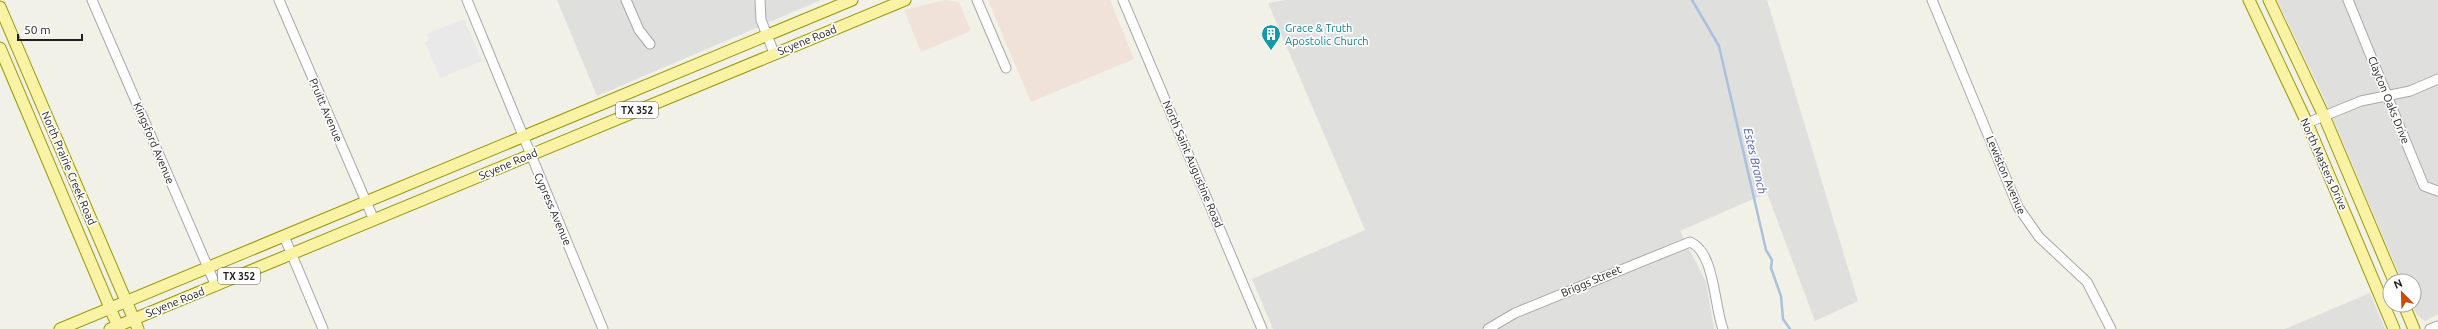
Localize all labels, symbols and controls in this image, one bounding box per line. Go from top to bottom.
scale bar [18,16,82,42]
place label: Grace & Truth Apostolic Church [1285,22,1369,47]
text: 50 m [24,23,51,36]
street label: Scyene Road [776,23,838,57]
building icon: Grace & Truth Apostolic Church [1260,23,1282,51]
street label: Clayton Oaks Drive [2366,55,2412,145]
street label: Pruitt Avenue [307,76,345,144]
street label: North Saint Augustine Road [1161,99,1225,229]
street label: Kingsford Avenue [131,100,177,186]
road number: TX 352 [616,102,658,118]
street label: North Prairie Creek Road [40,109,98,227]
street label: North Masters Drive [2298,116,2350,212]
water label: Estes Branch [1742,127,1769,195]
street label: Lewiston Avenue [1984,134,2028,216]
street label: Scyene Road [477,146,539,182]
street label: Cypress Avenue [532,171,574,247]
street label: Briggs Street [1559,263,1624,299]
road number: TX 352 [218,268,260,284]
north arrow [2382,273,2422,313]
text: N [2392,277,2404,291]
street label: Scyene Road [144,285,206,319]

